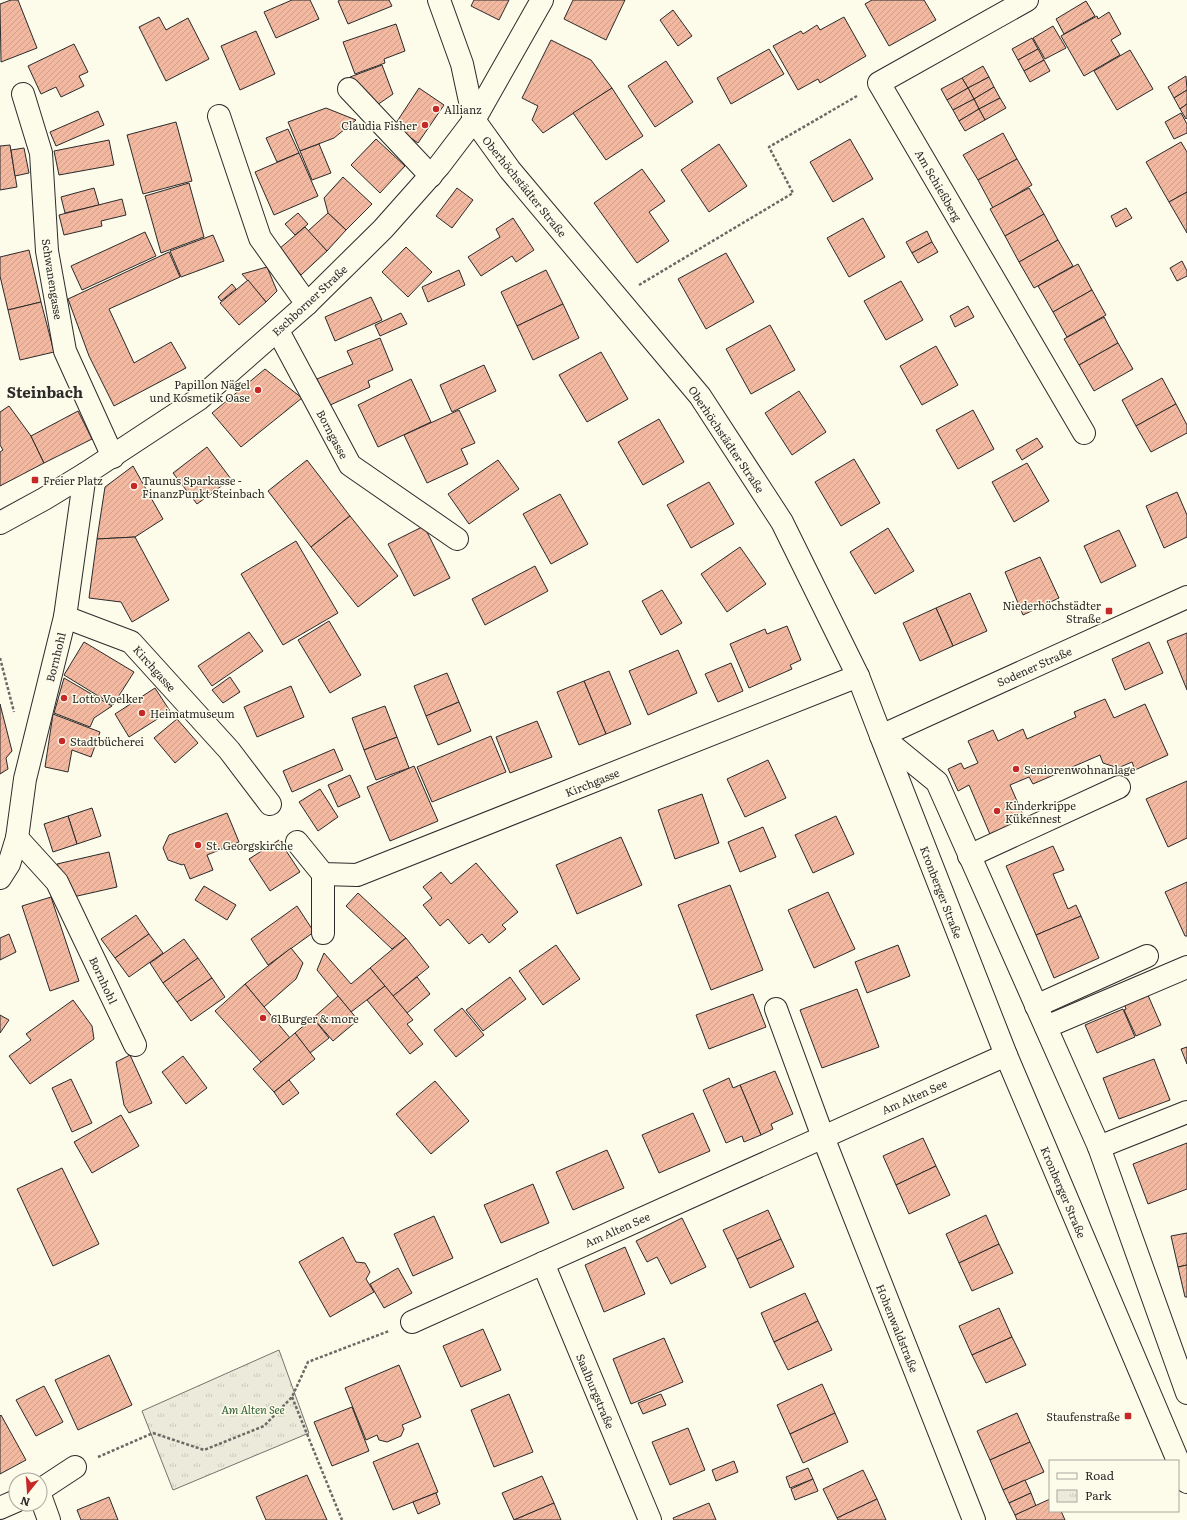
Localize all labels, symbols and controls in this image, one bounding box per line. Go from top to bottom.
place label: Allianz [444,101,482,117]
marker: Allianz [431,104,441,114]
place label: Claudia Fisher [341,117,418,133]
marker: Claudia Fisher [420,120,430,130]
street label: Oberhöchstädter Straße [479,132,571,240]
street label: Am Schießberg [912,146,966,225]
street label: Schwanengasse [39,237,67,321]
street label: Eschborner Straße [268,261,350,339]
place label: Papillon Nägel und Kosmetik Oase [150,376,250,405]
district label: Steinbach [7,380,83,403]
street label: Oberhöchstädter Straße [685,382,769,496]
marker: Papillon Nägel und Kosmetik Oase [253,385,263,395]
street label: Borngasse [313,407,353,462]
place label: Freier Platz [43,472,103,488]
place label: Taunus Sparkasse - FinanzPunkt Steinbach [142,472,265,501]
marker: Freier Platz [30,475,40,485]
marker: Taunus Sparkasse - FinanzPunkt Steinbach [129,481,139,491]
place label: Niederhöchstädter Straße [1002,597,1102,626]
marker: Niederhöchstädter Straße [1104,606,1114,616]
street label: Bornhohl [41,630,69,683]
street label: Kirchgasse [130,641,180,695]
street label: Sodener Straße [994,642,1074,690]
place label: Lotto Voelker [72,690,144,706]
marker: Lotto Voelker [59,693,69,703]
place label: Heimatmuseum [150,705,235,721]
marker: Heimatmuseum [137,708,147,718]
place label: Stadtbücherei [70,733,144,749]
marker: Stadtbücherei [57,736,67,746]
place label: Seniorenwohnanlage [1024,761,1136,777]
street label: Kirchgasse [562,764,622,800]
marker: Seniorenwohnanlage [1011,764,1021,774]
place label: Kinderkrippe Kükennest [1005,797,1076,826]
marker: Kinderkrippe Kükennest [992,806,1002,816]
place label: St. Georgskirche [206,837,293,853]
marker: St. Georgskirche [193,840,203,850]
street label: Kronberger Straße [917,843,967,941]
street label: Bornhohl [86,954,122,1007]
place label: 61Burger & more [271,1010,359,1026]
marker: 61Burger & more [258,1013,268,1023]
street label: Am Alten See [879,1074,949,1118]
street label: Kronberger Straße [1037,1144,1091,1241]
street label: Am Alten See [582,1207,652,1251]
street label: Hohenwaldstraße [873,1281,923,1375]
street label: Saalburgstraße [573,1351,619,1431]
park label: Am Alten See [221,1401,285,1417]
place label: Staufenstraße [1046,1408,1120,1424]
marker: Staufenstraße [1123,1411,1133,1421]
legend [1049,1460,1179,1512]
text: Road [1085,1466,1115,1484]
north arrow [8,1472,48,1512]
text: Park [1085,1486,1112,1504]
text: N [18,1494,32,1512]

